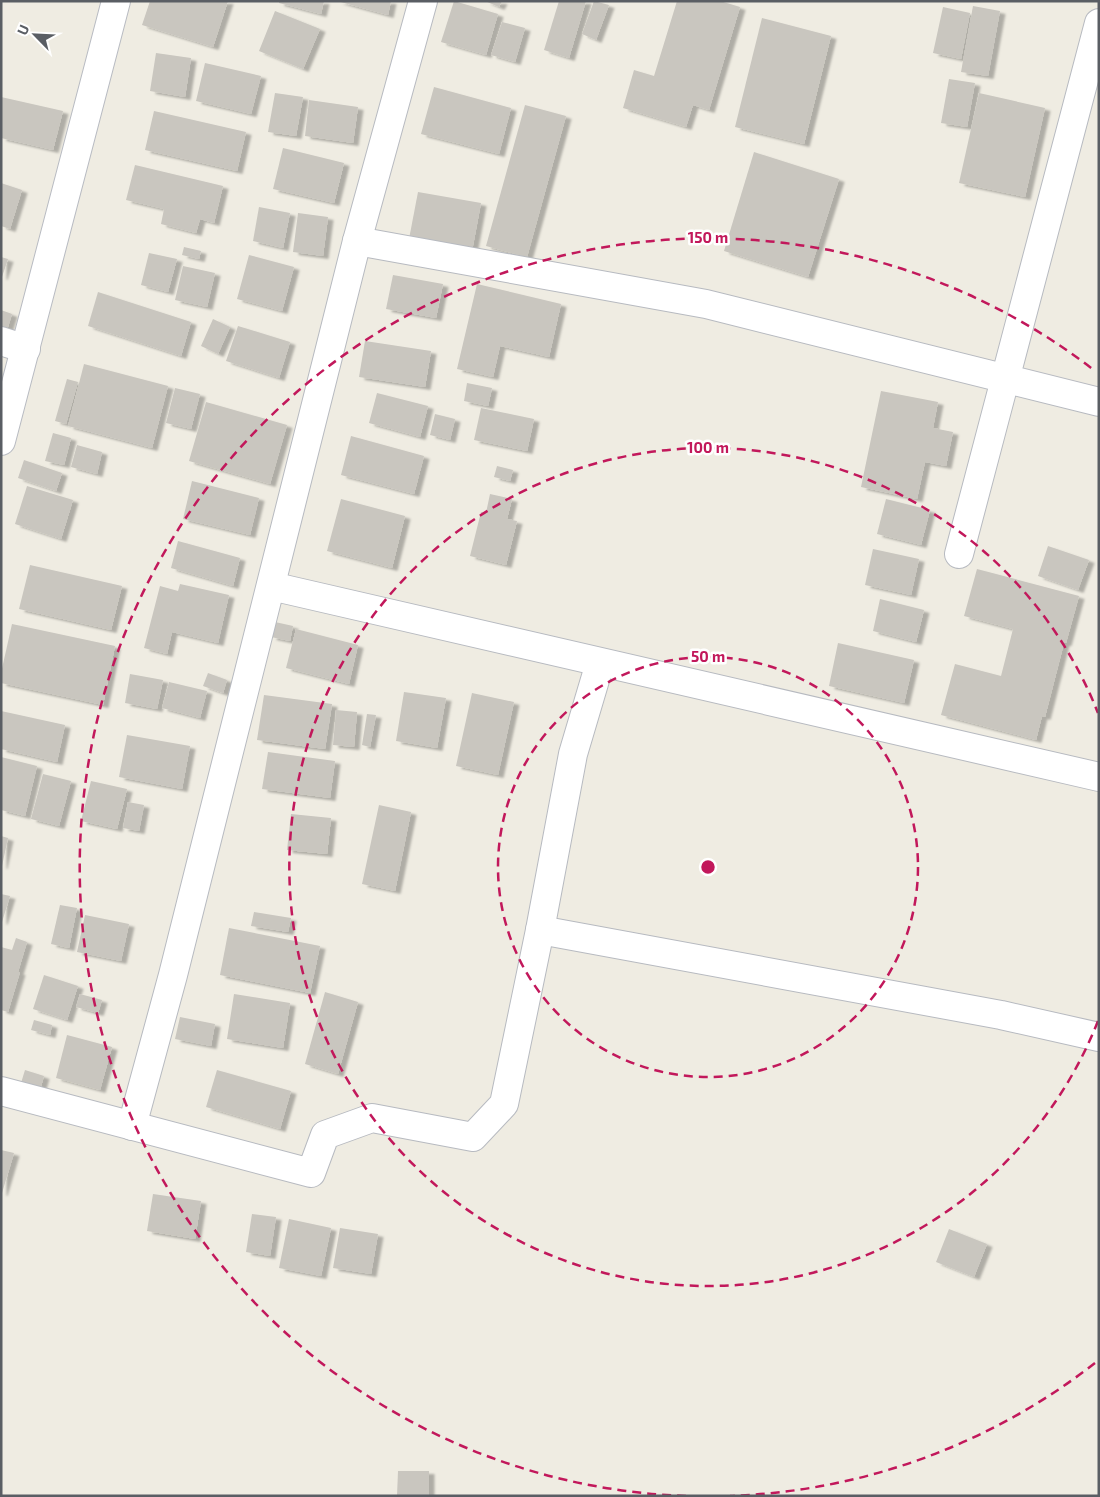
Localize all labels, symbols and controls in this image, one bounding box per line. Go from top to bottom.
north arrow [10,10,60,60]
text: U [13,22,32,37]
text: 150 m [688,228,728,246]
text: 100 m [687,438,729,456]
text: 50 m [691,647,725,665]
centre of rings [699,858,717,876]

